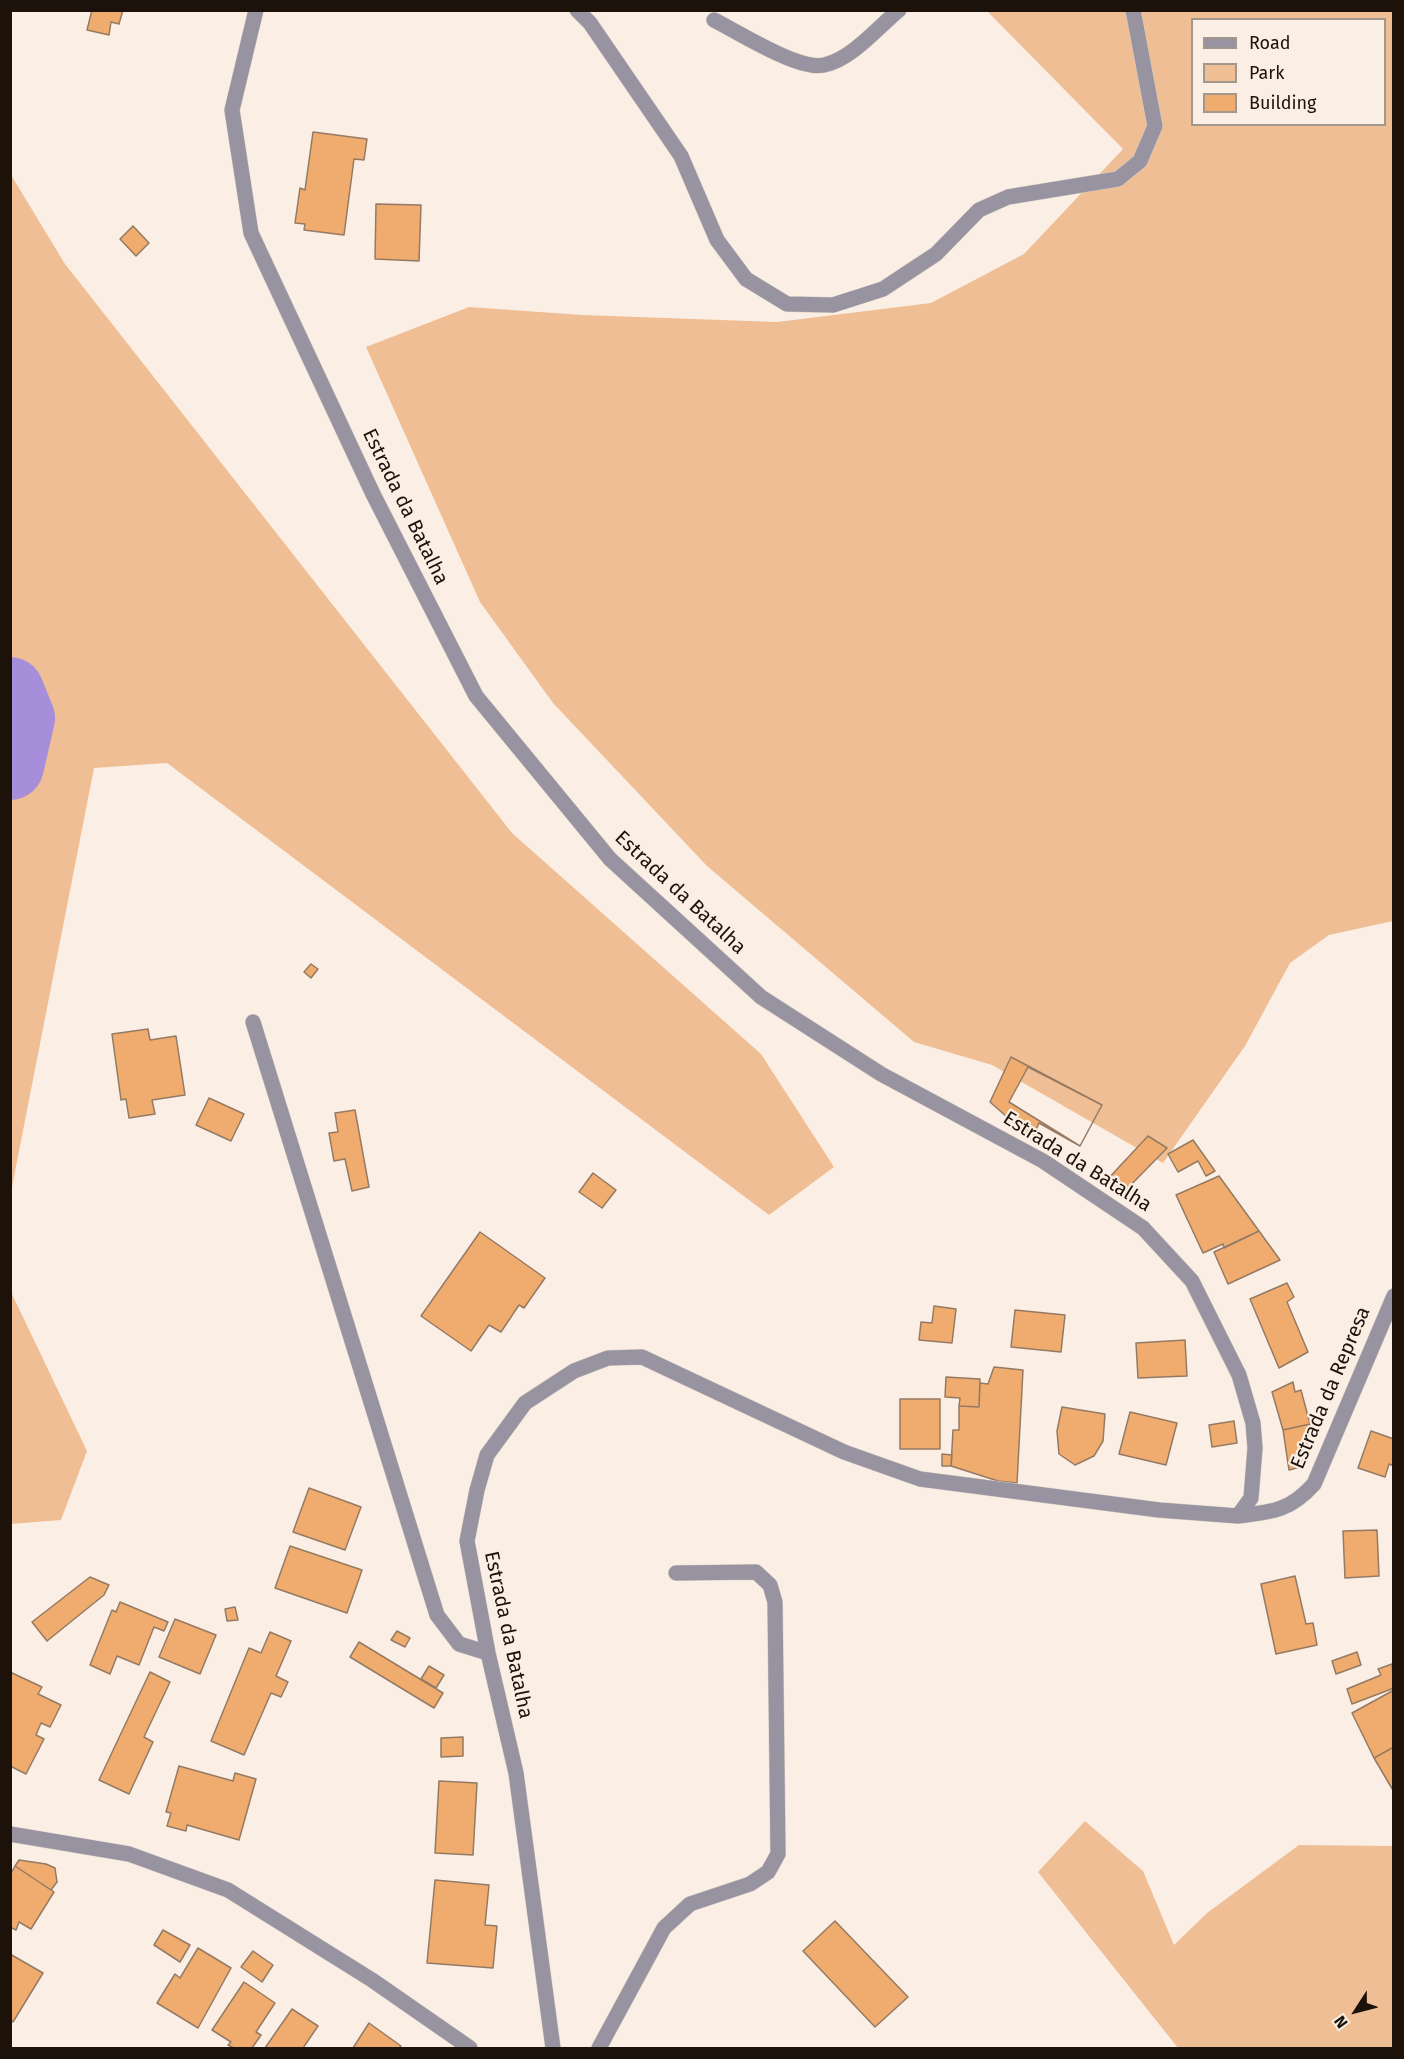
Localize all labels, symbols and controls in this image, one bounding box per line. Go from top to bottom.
legend [1191,18,1386,126]
text: Road [1249,32,1291,54]
text: Park [1249,62,1284,84]
text: Building [1249,92,1316,114]
street label: Estrada da Batalha [357,425,453,589]
street label: Estrada da Batalha [609,826,751,960]
street label: Estrada da Batalha [998,1107,1156,1217]
street label: Estrada da Represa [1286,1303,1376,1473]
street label: Estrada da Batalha [479,1549,537,1721]
north arrow [1326,1981,1386,2041]
text: N [1330,2012,1352,2032]

